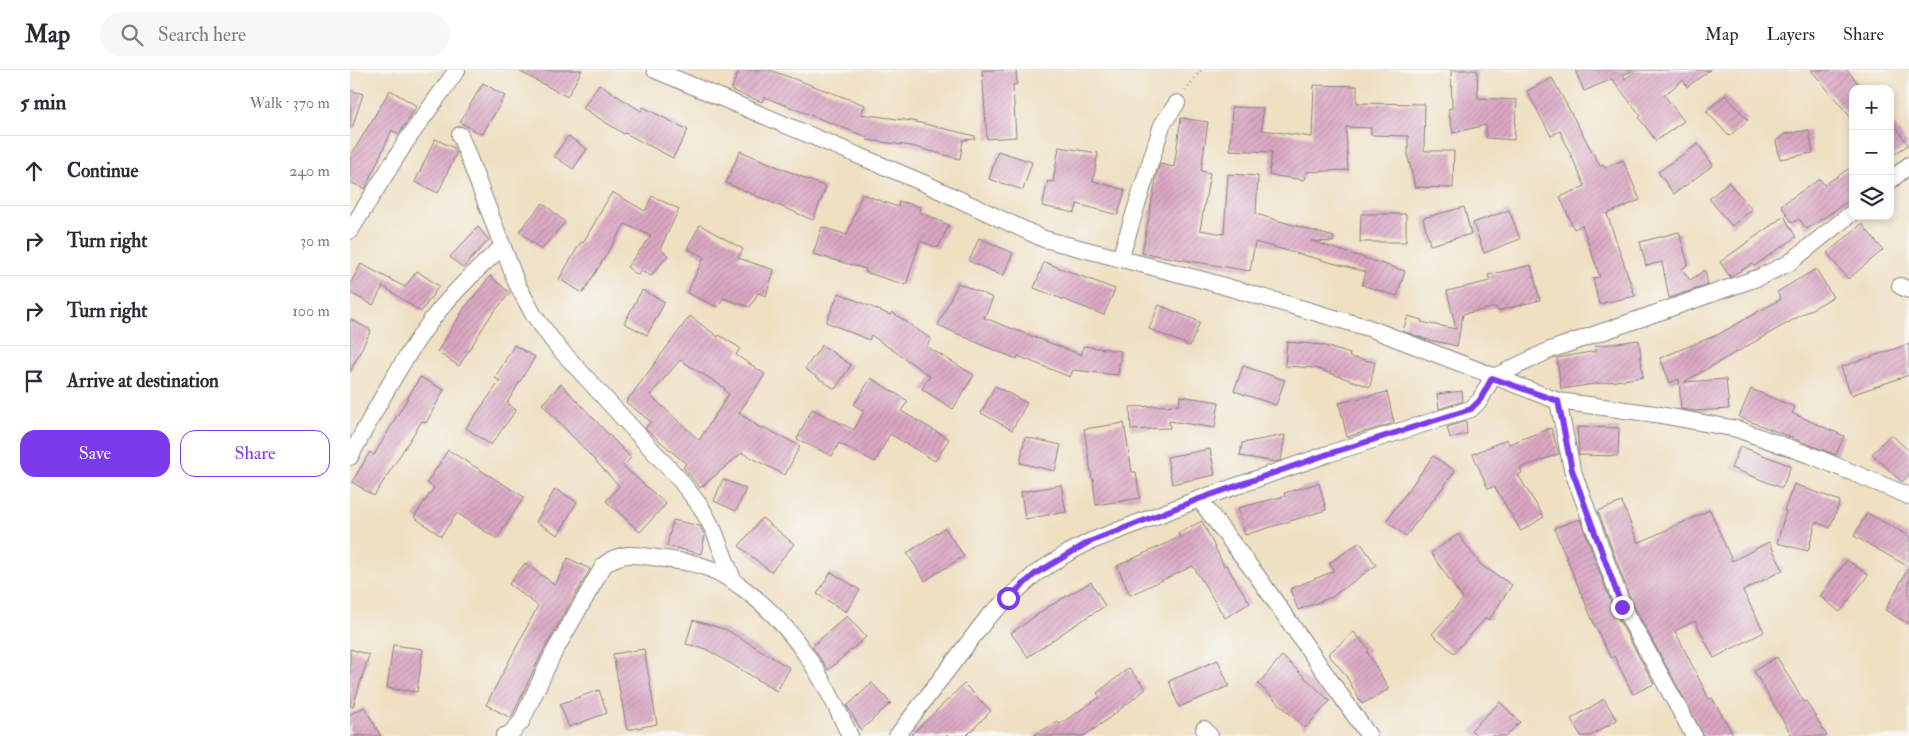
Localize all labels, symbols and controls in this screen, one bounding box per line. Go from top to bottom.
search box [100,12,450,57]
text: Map [25,19,70,50]
icon: search [118,21,146,49]
text: Search here [158,23,246,47]
text: Map [1705,23,1739,46]
text: Layers [1767,23,1815,46]
text: Share [1843,23,1884,46]
map controls [1849,85,1894,220]
button: + [1849,85,1894,130]
text: 5 min [20,89,66,116]
text: Walk · 370 m [249,93,330,113]
button: − [1849,130,1894,175]
icon: ahead [20,157,48,185]
text: Continue [67,159,138,183]
text: 240 m [289,161,330,181]
button: layers [1849,175,1894,220]
icon: right [20,227,48,255]
text: Turn right [67,229,147,253]
text: 30 m [300,231,330,251]
icon: right [20,297,48,325]
text: Turn right [67,299,147,323]
text: 100 m [292,301,330,321]
icon: arrive [20,367,48,395]
text: Arrive at destination [67,369,219,393]
button: Save [20,430,170,477]
button: Share [180,430,330,477]
route start [997,587,1020,610]
route end [1611,596,1634,619]

